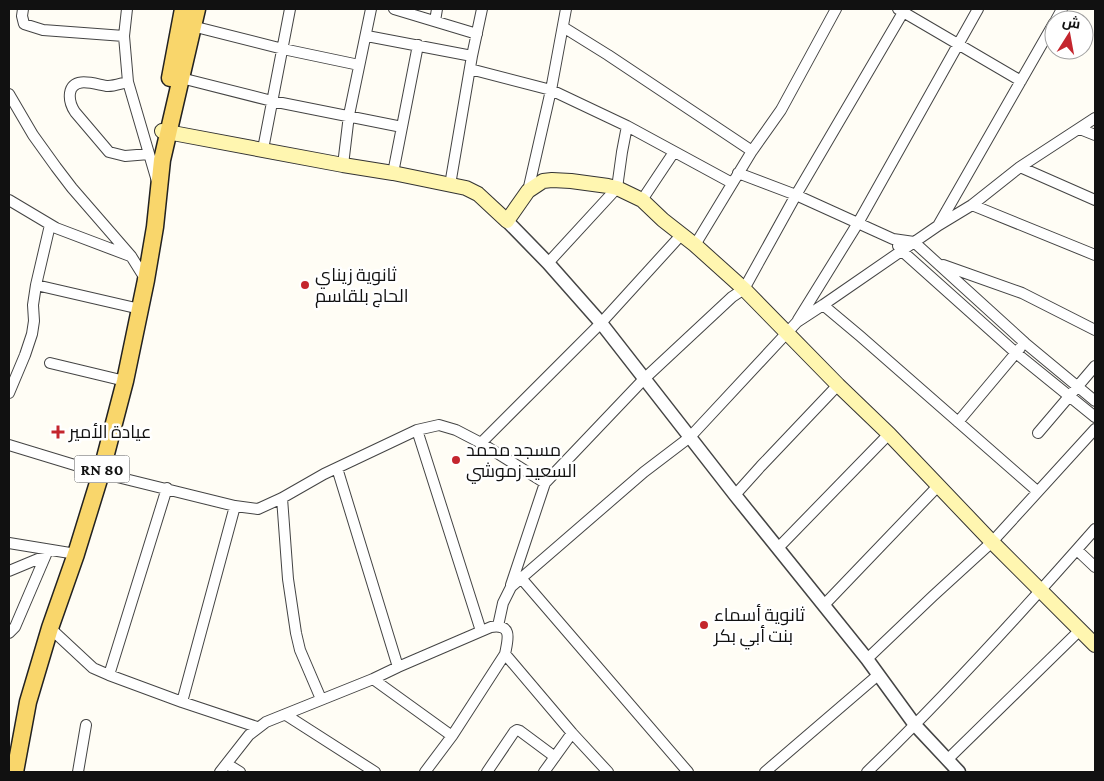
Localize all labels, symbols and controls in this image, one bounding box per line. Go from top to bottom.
north arrow [1044,10,1094,60]
text: ش [1061,13,1082,33]
place label: ثانوية زيناي الحاج بلقاسم [315,265,409,308]
marker: ثانوية زيناي الحاج بلقاسم [299,279,311,291]
place label: عيادة الأمير [68,422,152,443]
marker: عيادة الأمير [51,425,65,439]
place label: مسجد محمد السعيد زموشي [466,440,577,484]
marker: مسجد محمد السعيد زموشي [450,454,462,466]
road number: RN 80 [74,456,130,482]
place label: ثانوية أسماء بنت أبي بكر [713,604,805,650]
marker: ثانوية أسماء بنت أبي بكر [698,619,710,631]

